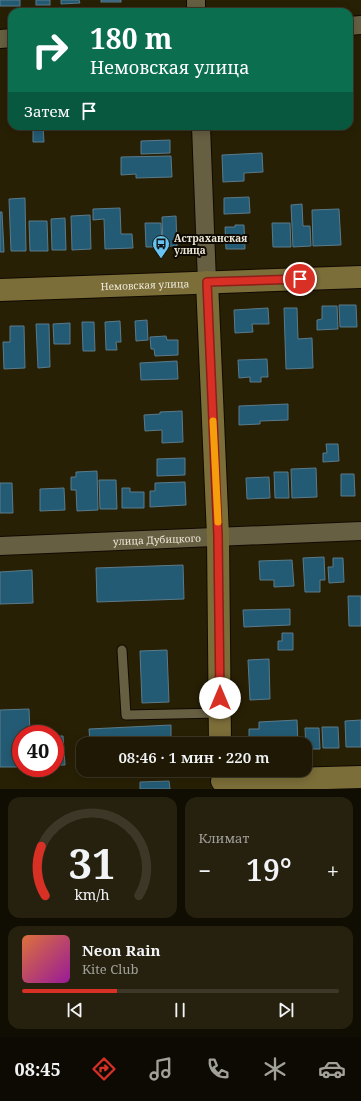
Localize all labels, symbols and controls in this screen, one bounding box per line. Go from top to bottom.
text: 180 m [90,19,172,57]
icon: right [24,24,76,76]
text: Немовская улица [90,55,249,79]
icon: arrive [78,100,100,122]
text: Затем [24,101,70,121]
place label: Астраханская улица [174,231,247,257]
bus stop icon: Астраханская улица [151,234,171,259]
pin [283,262,317,296]
icon: arrive [289,268,311,290]
street label: Немовская улица [100,276,190,293]
street label: улица Дубицкого [113,531,201,548]
position arrow [199,677,241,719]
speed limit sign: 40 [12,725,64,777]
text: 08:46 · 1 мин · 220 m [118,747,270,767]
text: Климат [199,829,249,847]
text: 31 [69,834,116,890]
text: 19° [246,849,292,890]
text: − [199,855,211,885]
text: + [327,855,339,885]
text: km/h [75,884,110,903]
text: Neon Rain [82,940,160,960]
text: Kite Club [82,960,138,978]
icon: previous [64,999,86,1021]
icon: pause [169,999,191,1021]
icon: next [275,999,297,1021]
icon: directions [90,1055,118,1083]
icon: music [147,1055,175,1083]
icon: phone [204,1055,232,1083]
icon: climate [261,1055,289,1083]
icon: car [318,1055,346,1083]
text: 08:45 [15,1057,61,1081]

